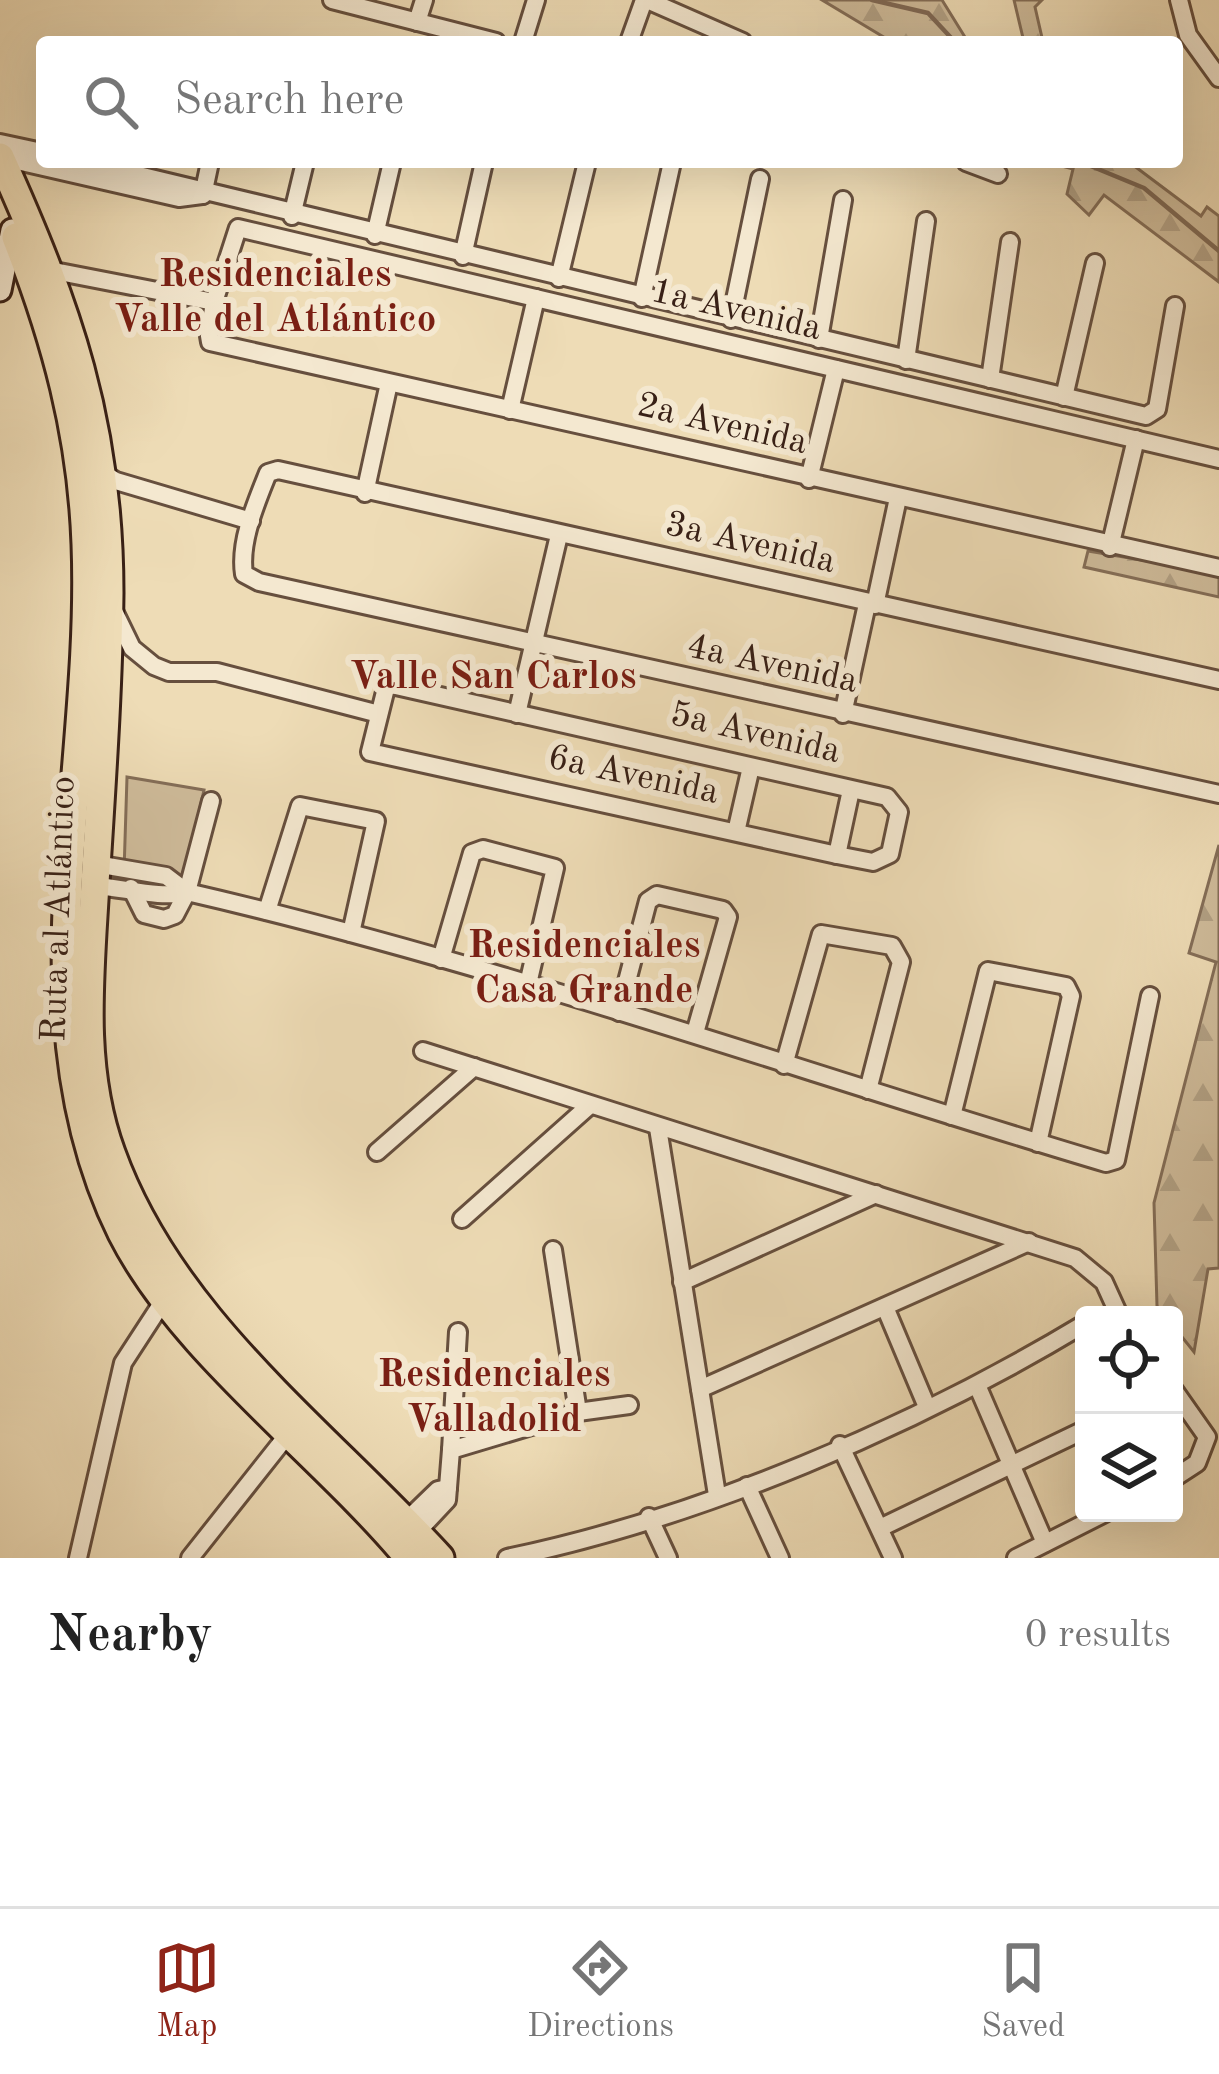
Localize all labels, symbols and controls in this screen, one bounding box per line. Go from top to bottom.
search box [36,36,1183,168]
icon: search [78,69,144,135]
text: Search here [174,79,404,124]
district label: Residenciales Valle del Atlántico [114,256,436,340]
street label: 1a Avenida [647,274,825,348]
street label: 2a Avenida [633,388,811,462]
street label: 3a Avenida [661,507,839,581]
street label: 4a Avenida [683,629,861,701]
district label: Valle San Carlos [349,658,637,697]
street label: 5a Avenida [666,697,844,771]
street label: 6a Avenida [544,740,722,812]
street label: Ruta al Atlántico [37,775,83,1043]
district label: Residenciales Casa Grande [467,927,701,1011]
map controls [1075,1306,1183,1522]
button: locate [1075,1306,1183,1414]
district label: Residenciales Valladolid [377,1356,611,1440]
button: layers [1075,1414,1183,1522]
text: Nearby [48,1611,213,1662]
text: 0 results [1025,1616,1171,1655]
tab: Map [154,1935,220,2048]
tab: Directions [527,1935,674,2048]
tab: Saved [981,1935,1065,2048]

